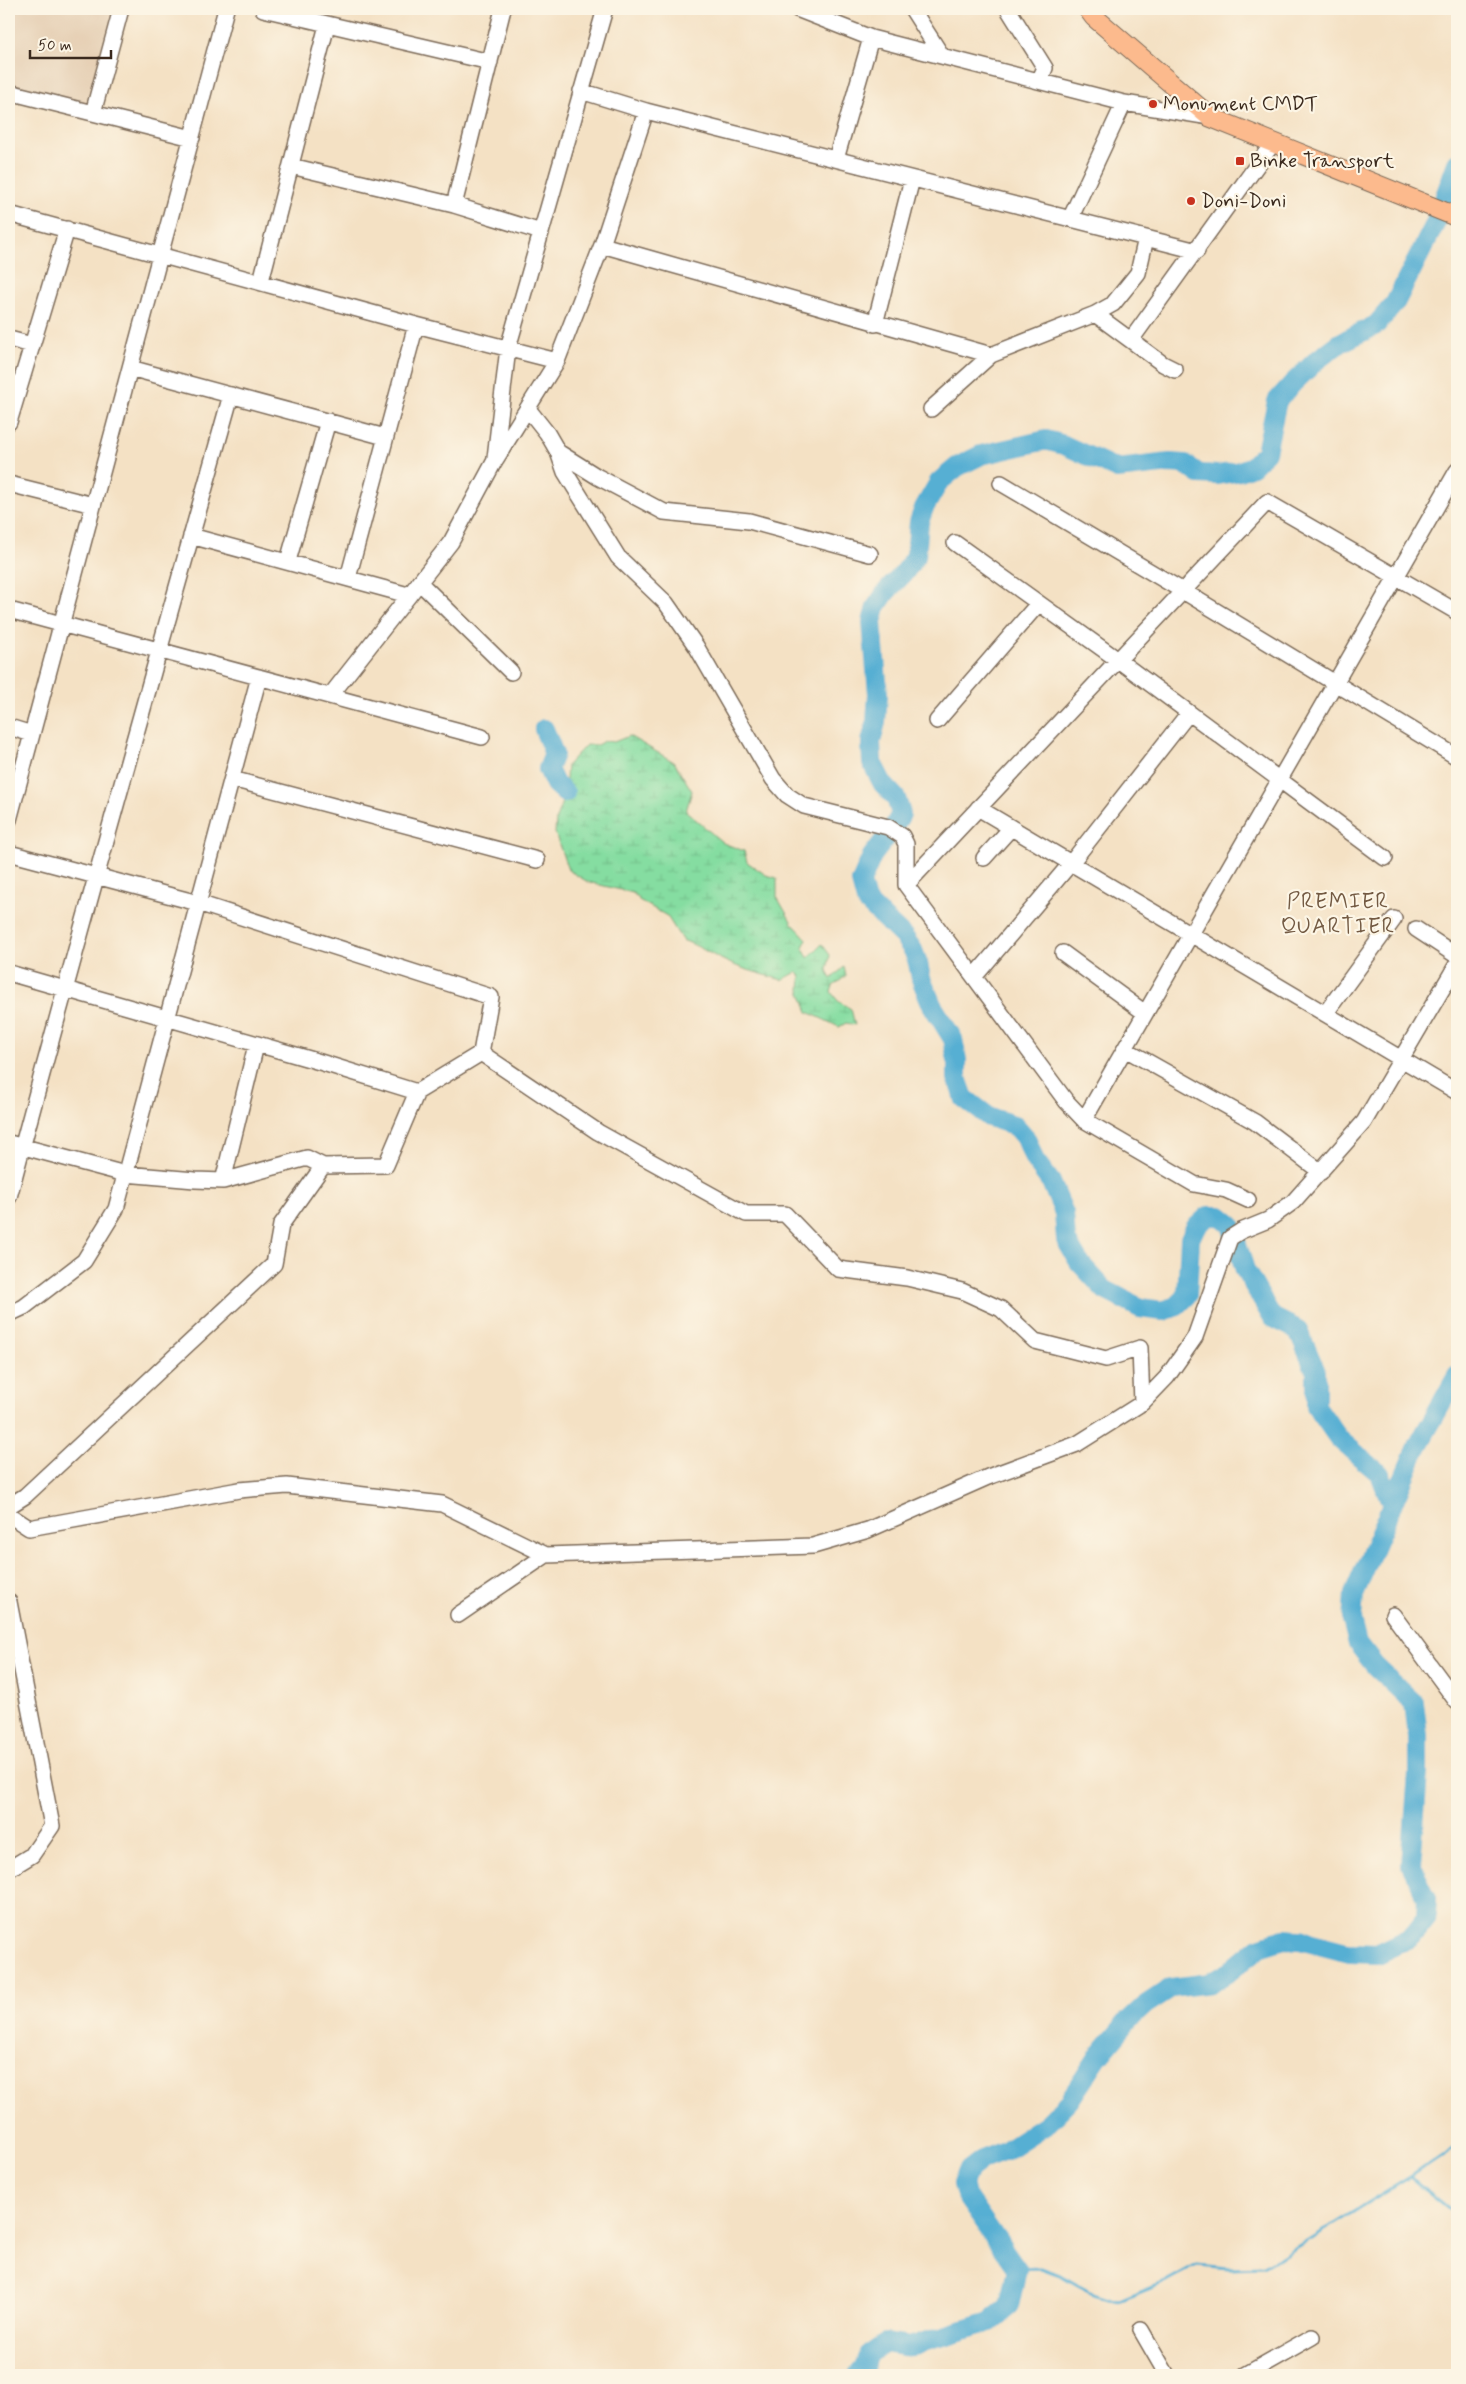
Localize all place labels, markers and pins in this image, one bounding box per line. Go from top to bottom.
place label: Monument CMDT [1163,91,1318,118]
marker: Monument CMDT [1147,98,1159,110]
place label: Binke Transport [1250,148,1394,175]
marker: Binke Transport [1234,155,1246,167]
place label: Doni-Doni [1201,188,1286,215]
marker: Doni-Doni [1185,195,1197,207]

